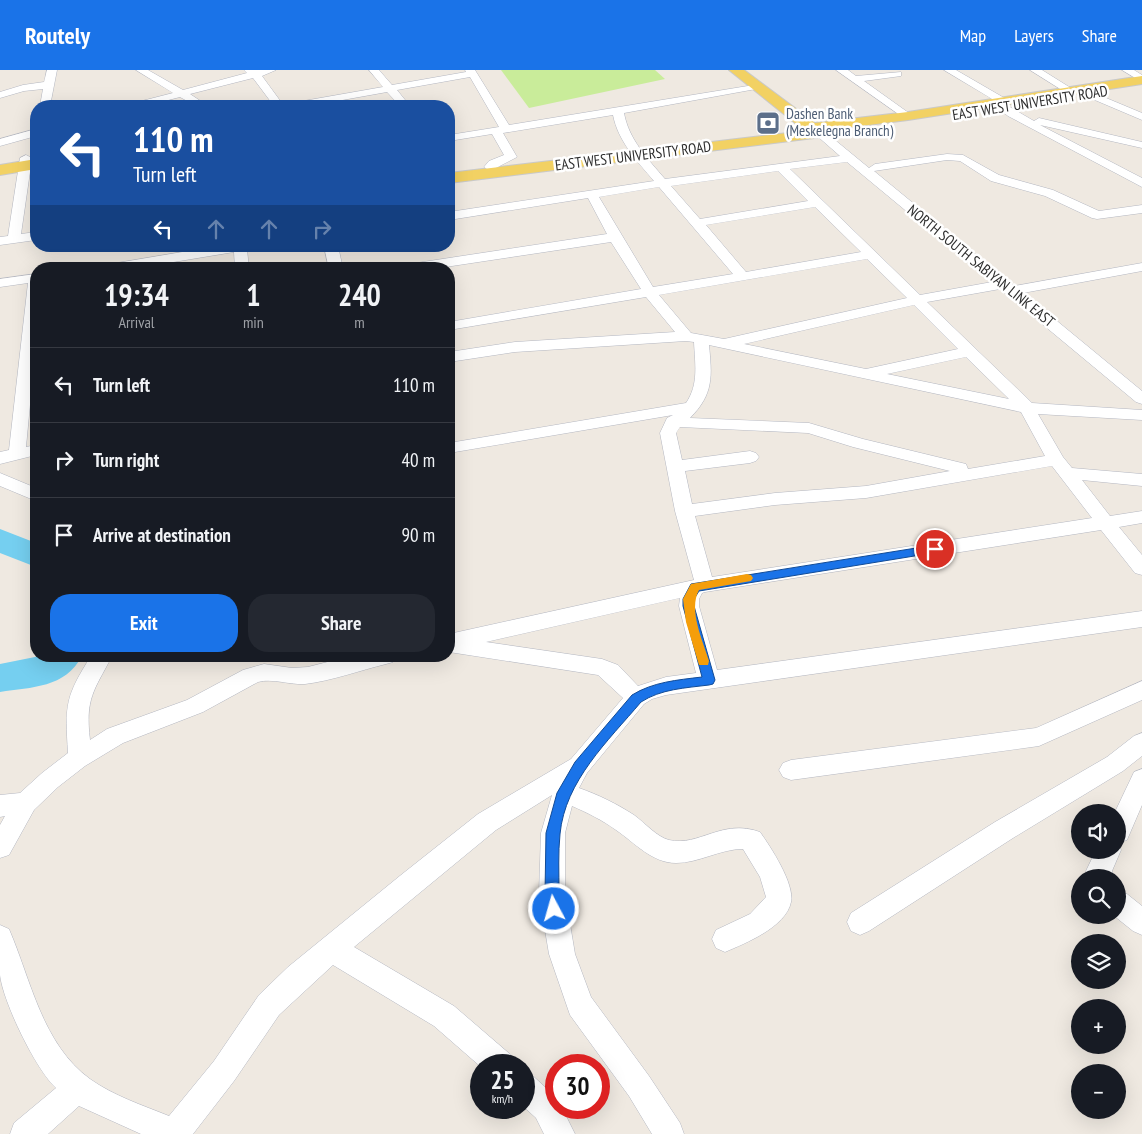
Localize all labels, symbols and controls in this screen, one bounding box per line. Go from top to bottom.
text: Routely [25,20,90,51]
text: Map [960,24,986,47]
text: Layers [1014,24,1054,47]
text: Share [1082,24,1117,47]
street label: EAST WEST UNIVERSITY ROAD [951,81,1109,124]
place label: Dashen Bank (Meskelegna Branch) [786,104,894,140]
bank icon: Dashen Bank (Meskelegna Branch) [755,110,781,136]
text: 110 m [133,116,214,162]
icon: left [50,120,115,185]
street label: EAST WEST UNIVERSITY ROAD [554,136,712,175]
text: Turn left [133,160,197,188]
street label: NORTH SOUTH SABIYAN LINK EAST [904,200,1059,331]
icon: left [149,215,177,243]
icon: ahead [202,215,230,243]
icon: ahead [255,215,283,243]
icon: right [308,215,336,243]
text: 19:34 [104,275,169,314]
text: 1 [246,275,261,314]
text: 240 [338,275,381,314]
text: Arrival [118,312,155,332]
text: min [243,312,264,332]
text: m [354,312,365,332]
icon: left [50,371,78,399]
text: Turn left [93,373,150,397]
text: 110 m [393,373,435,397]
icon: right [50,446,78,474]
text: Turn right [93,448,159,472]
text: 40 m [402,448,435,472]
icon: arrive [50,521,78,549]
text: Arrive at destination [93,523,231,547]
text: 90 m [402,523,435,547]
pin [914,528,956,570]
icon: arrive [921,535,949,563]
button: Exit [50,594,238,652]
button: Share [248,594,435,652]
map controls [1071,804,1126,1119]
button: sound [1071,804,1126,859]
button: search [1071,869,1126,924]
position arrow [527,882,579,934]
button: layers [1071,934,1126,989]
button: + [1071,999,1126,1054]
speed limit sign: 30 [545,1054,610,1119]
text: 25 [491,1064,514,1096]
button: − [1071,1064,1126,1119]
text: km/h [492,1091,513,1106]

